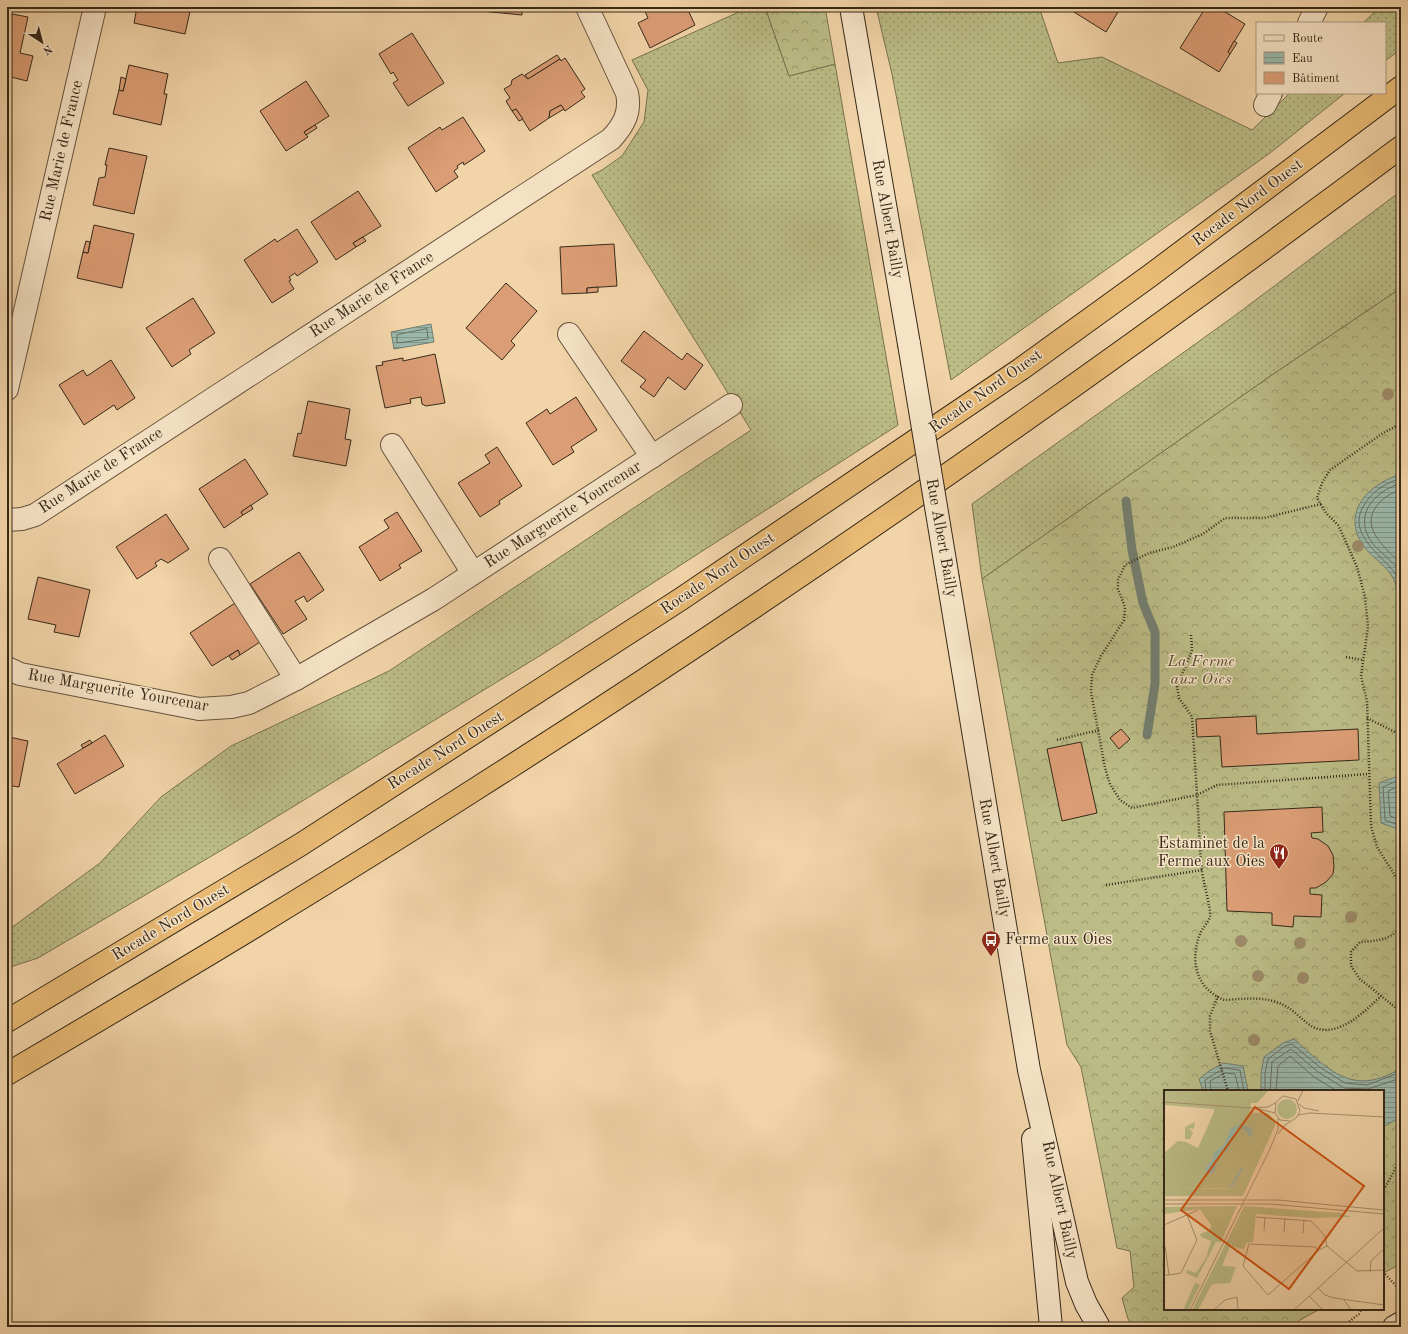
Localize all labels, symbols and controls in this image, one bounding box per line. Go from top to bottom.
north arrow [22,22,62,62]
legend [1256,22,1386,94]
text: Route [1292,33,1323,45]
text: N [40,42,54,56]
text: Eau [1292,53,1313,65]
text: Bâtiment [1292,73,1339,85]
street label: Rue Marie de France [38,79,86,223]
street label: Rocade Nord Ouest [1190,156,1307,250]
street label: Rue Albert Bailly [869,158,905,280]
street label: Rue Marie de France [307,249,437,341]
street label: Rocade Nord Ouest [927,347,1046,437]
street label: Rue Marie de France [36,425,166,517]
street label: Rue Marguerite Yourcenar [482,458,645,572]
street label: Rue Albert Bailly [923,477,959,599]
street label: Rocade Nord Ouest [658,530,778,618]
park label: La Ferme aux Oies [1166,654,1235,688]
street label: Rue Marguerite Yourcenar [26,667,210,715]
street label: Rocade Nord Ouest [385,709,507,793]
street label: Rue Albert Bailly [976,797,1012,919]
place label: Estaminet de la Ferme aux Oies [1158,836,1265,870]
restaurant icon: Estaminet de la Ferme aux Oies [1268,842,1290,870]
street label: Rocade Nord Ouest [110,881,233,964]
bus stop icon: Ferme aux Oies [980,929,1002,957]
place label: Ferme aux Oies [1005,932,1112,948]
inset map [1164,1090,1384,1310]
street label: Rue Albert Bailly [1039,1139,1080,1261]

